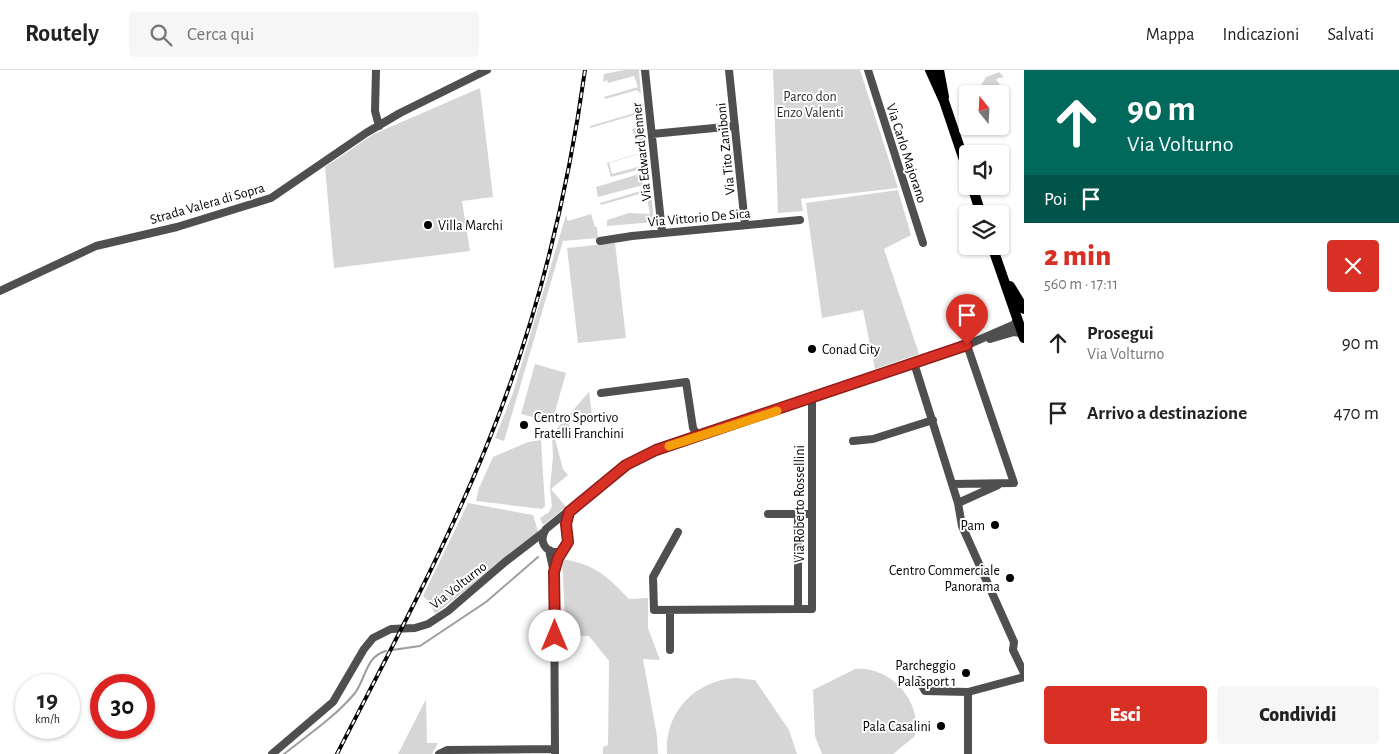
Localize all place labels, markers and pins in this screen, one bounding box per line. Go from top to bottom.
marker: Villa Marchi [422,219,434,231]
place label: Villa Marchi [438,219,503,233]
pin [946,294,988,345]
marker: Conad City [806,343,818,355]
place label: Conad City [822,343,880,357]
place label: Centro Sportivo Fratelli Franchini [534,411,624,441]
marker: Centro Sportivo Fratelli Franchini [518,419,530,431]
place label: Pam [961,519,985,533]
marker: Pam [989,519,1001,531]
place label: Centro Commerciale Panorama [889,564,1001,594]
marker: Centro Commerciale Panorama [1004,572,1016,584]
place label: Parcheggio Palasport 1 [895,659,956,689]
marker: Parcheggio Palasport 1 [960,667,972,679]
place label: Pala Casalini [863,720,931,734]
marker: Pala Casalini [935,720,947,732]

